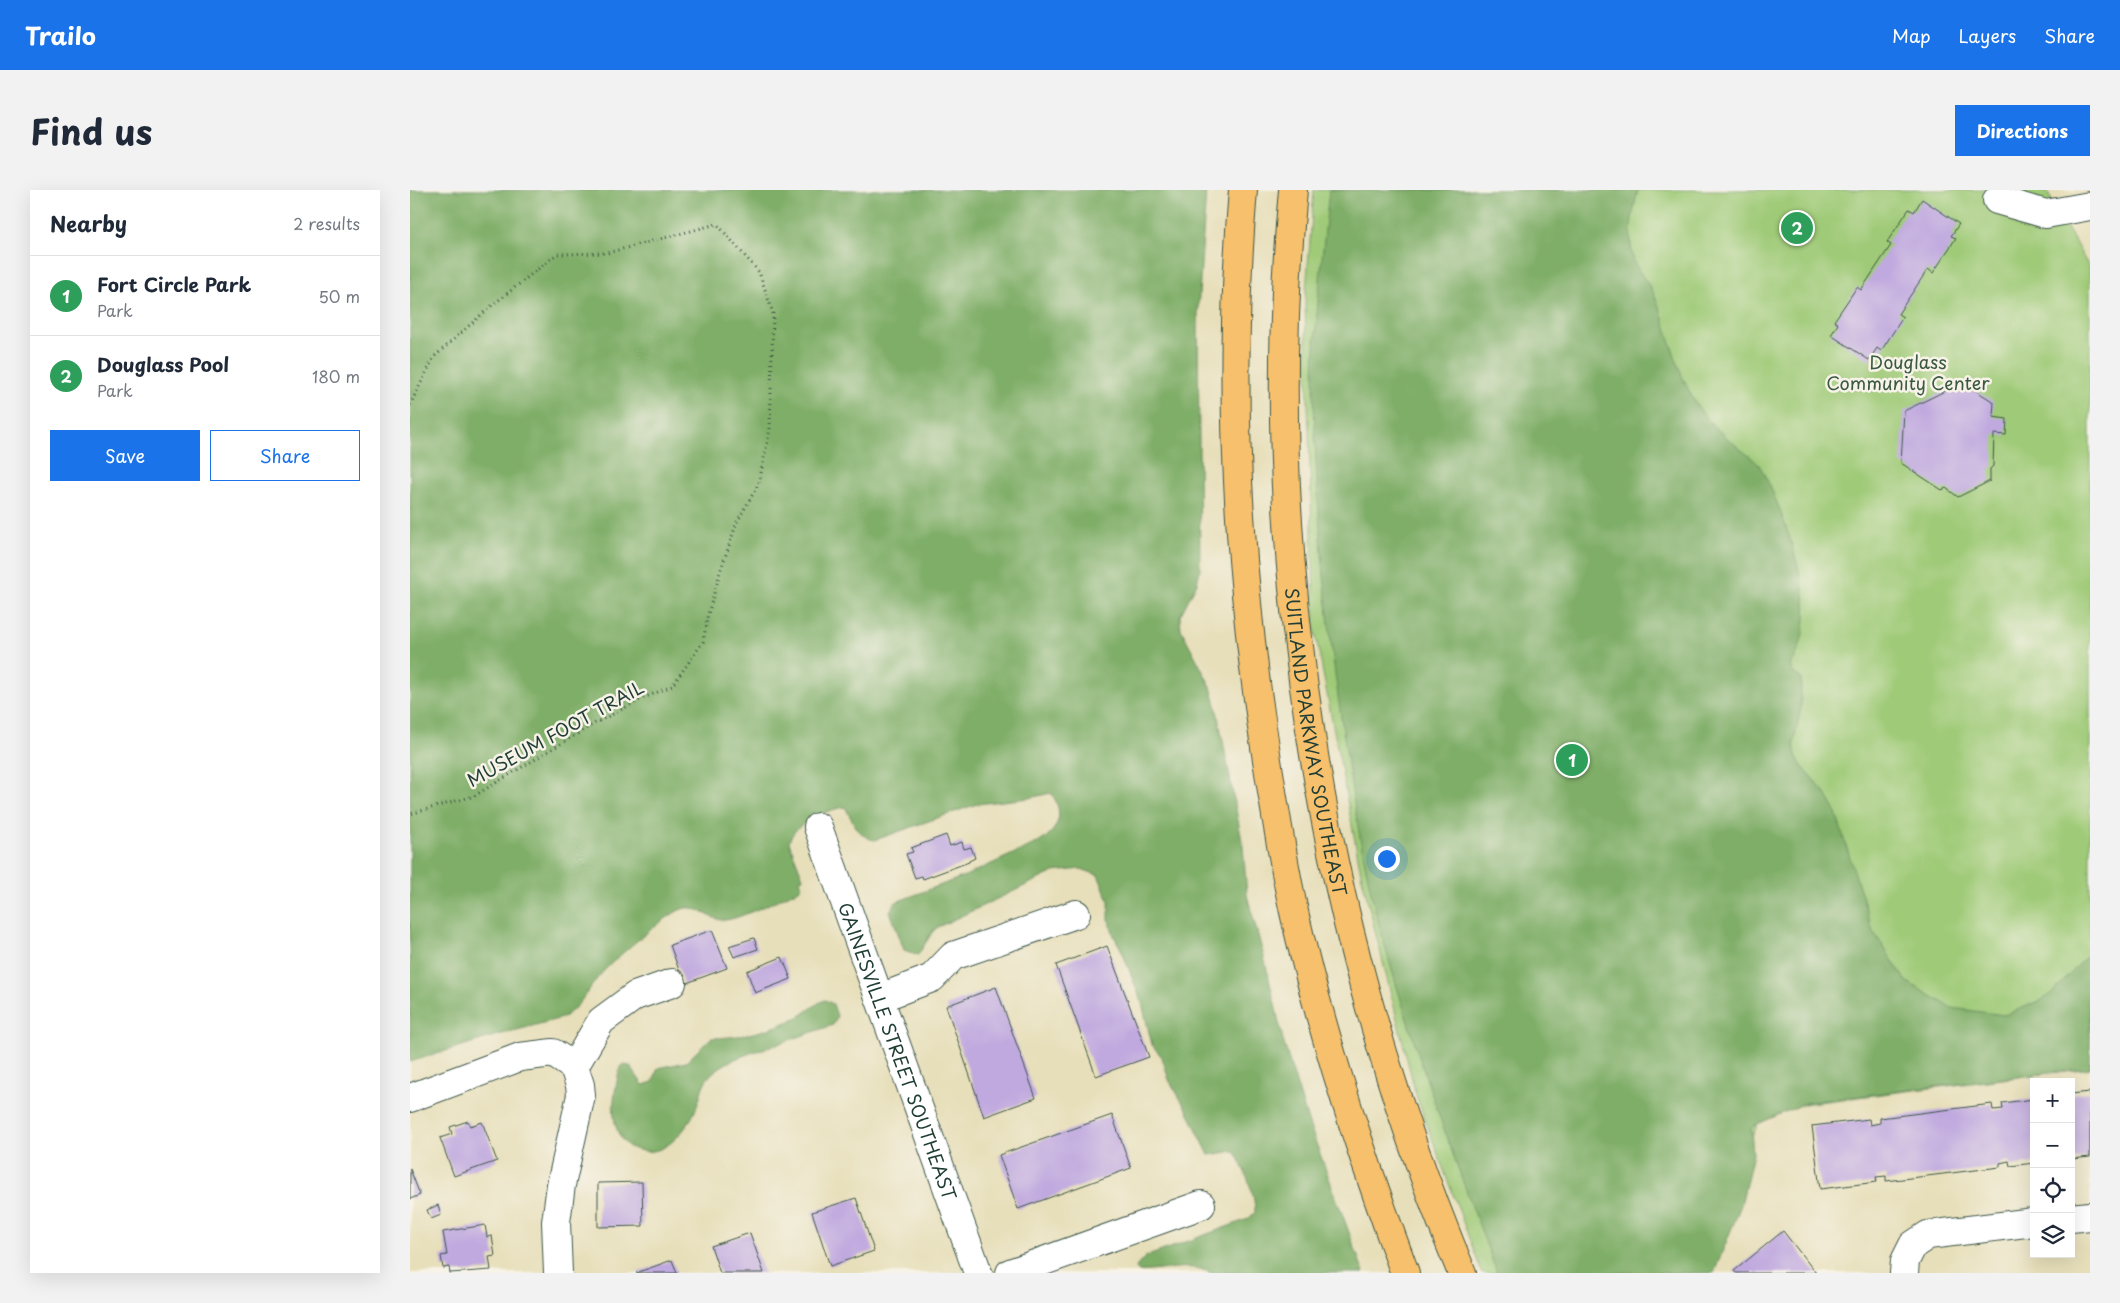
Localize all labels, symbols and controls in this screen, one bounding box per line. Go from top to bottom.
text: Trailo [25,17,96,53]
text: Map [1892,22,1931,49]
text: Layers [1959,22,2016,49]
text: Share [2044,22,2095,49]
text: Find us [30,104,152,157]
button: Directions [1955,105,2090,156]
text: Nearby [50,207,127,239]
pin: 2 [1781,209,1813,247]
text: 2 results [293,211,360,235]
text: Fort Circle Park [97,270,251,298]
text: 1 [62,284,70,308]
text: 50 m [319,284,360,308]
text: Park [97,298,133,322]
park label: Douglass Community Center [1826,348,1990,396]
text: Douglass Pool [97,350,229,378]
text: 2 [60,364,72,388]
text: 180 m [312,364,360,388]
text: Park [97,378,133,402]
button: Save [50,430,200,481]
button: Share [210,430,360,481]
street label: SUITLAND PARKWAY SOUTHEAST [1279,586,1355,899]
street label: MUSEUM FOOT TRAIL [462,673,648,793]
pin: 1 [1556,741,1588,779]
your location [1374,846,1400,872]
street label: GAINESVILLE STREET SOUTHEAST [833,898,964,1204]
map controls [2030,1078,2075,1258]
button: + [2030,1078,2075,1123]
button: − [2030,1123,2075,1168]
button: locate [2030,1168,2075,1213]
button: layers [2030,1213,2075,1258]

